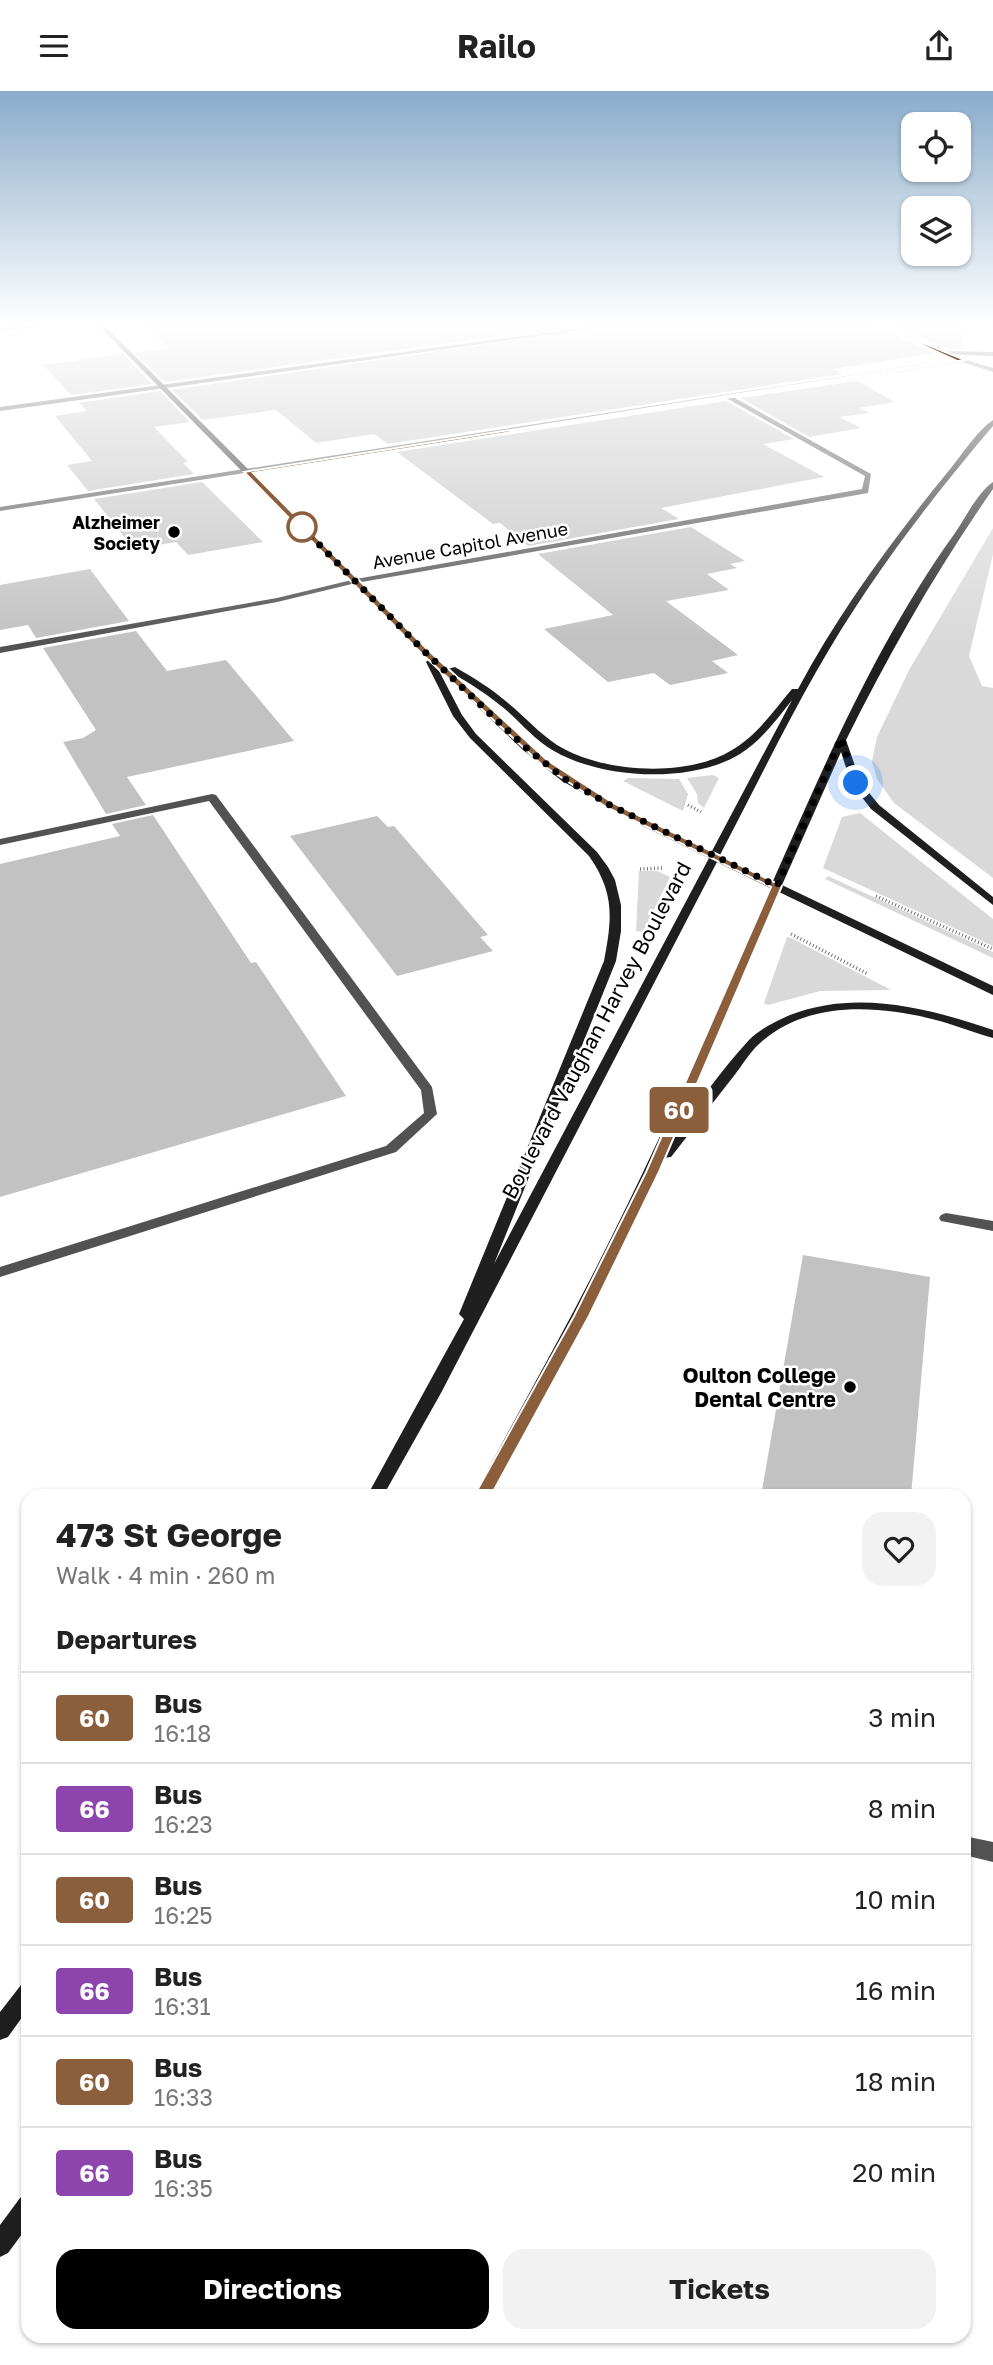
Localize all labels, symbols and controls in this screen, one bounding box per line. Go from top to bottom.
icon: menu [35,27,73,65]
text: Railo [457,27,536,65]
icon: share [920,27,958,65]
map controls [901,112,971,266]
button: locate [901,112,971,182]
button: layers [901,196,971,266]
place label: Alzheimer Society [72,511,160,554]
unlabelled marker [287,512,317,542]
street label: Avenue Capitol Avenue [371,517,569,573]
marker: Alzheimer Society [166,524,182,540]
your location [838,765,873,800]
street label: Boulevard Vaughan Harvey Boulevard [496,857,696,1203]
line badge: 60 [648,1087,710,1133]
text: 60 [664,1095,694,1124]
place label: Oulton College Dental Centre [683,1362,836,1412]
marker: Oulton College Dental Centre [842,1379,858,1395]
button: heart [862,1512,936,1586]
text: 473 St George [56,1515,282,1554]
text: Walk · 4 min · 260 m [56,1561,275,1589]
text: Departures [56,1624,197,1655]
text: Bus [154,1688,202,1719]
text: 3 min [868,1702,936,1733]
text: 60 [79,1703,110,1732]
text: 16:18 [154,1719,211,1747]
text: Bus [154,1779,202,1810]
text: 8 min [868,1793,936,1824]
text: 66 [79,1794,110,1823]
text: 16:23 [154,1810,213,1838]
text: Bus [154,1870,202,1901]
text: 10 min [855,1884,936,1915]
text: 60 [79,1885,110,1914]
text: 16:25 [154,1901,213,1929]
text: Bus [154,1961,202,1992]
text: 16 min [855,1975,936,2006]
text: 66 [79,1976,110,2005]
text: 16:31 [154,1992,211,2020]
text: Bus [154,2052,202,2083]
text: 18 min [855,2066,936,2097]
text: 60 [79,2067,110,2096]
text: 16:33 [154,2083,213,2111]
text: Bus [154,2143,202,2174]
text: 20 min [852,2157,936,2188]
text: 66 [79,2158,110,2187]
text: 16:35 [154,2174,213,2202]
button: Directions [56,2249,489,2329]
button: Tickets [503,2249,936,2329]

